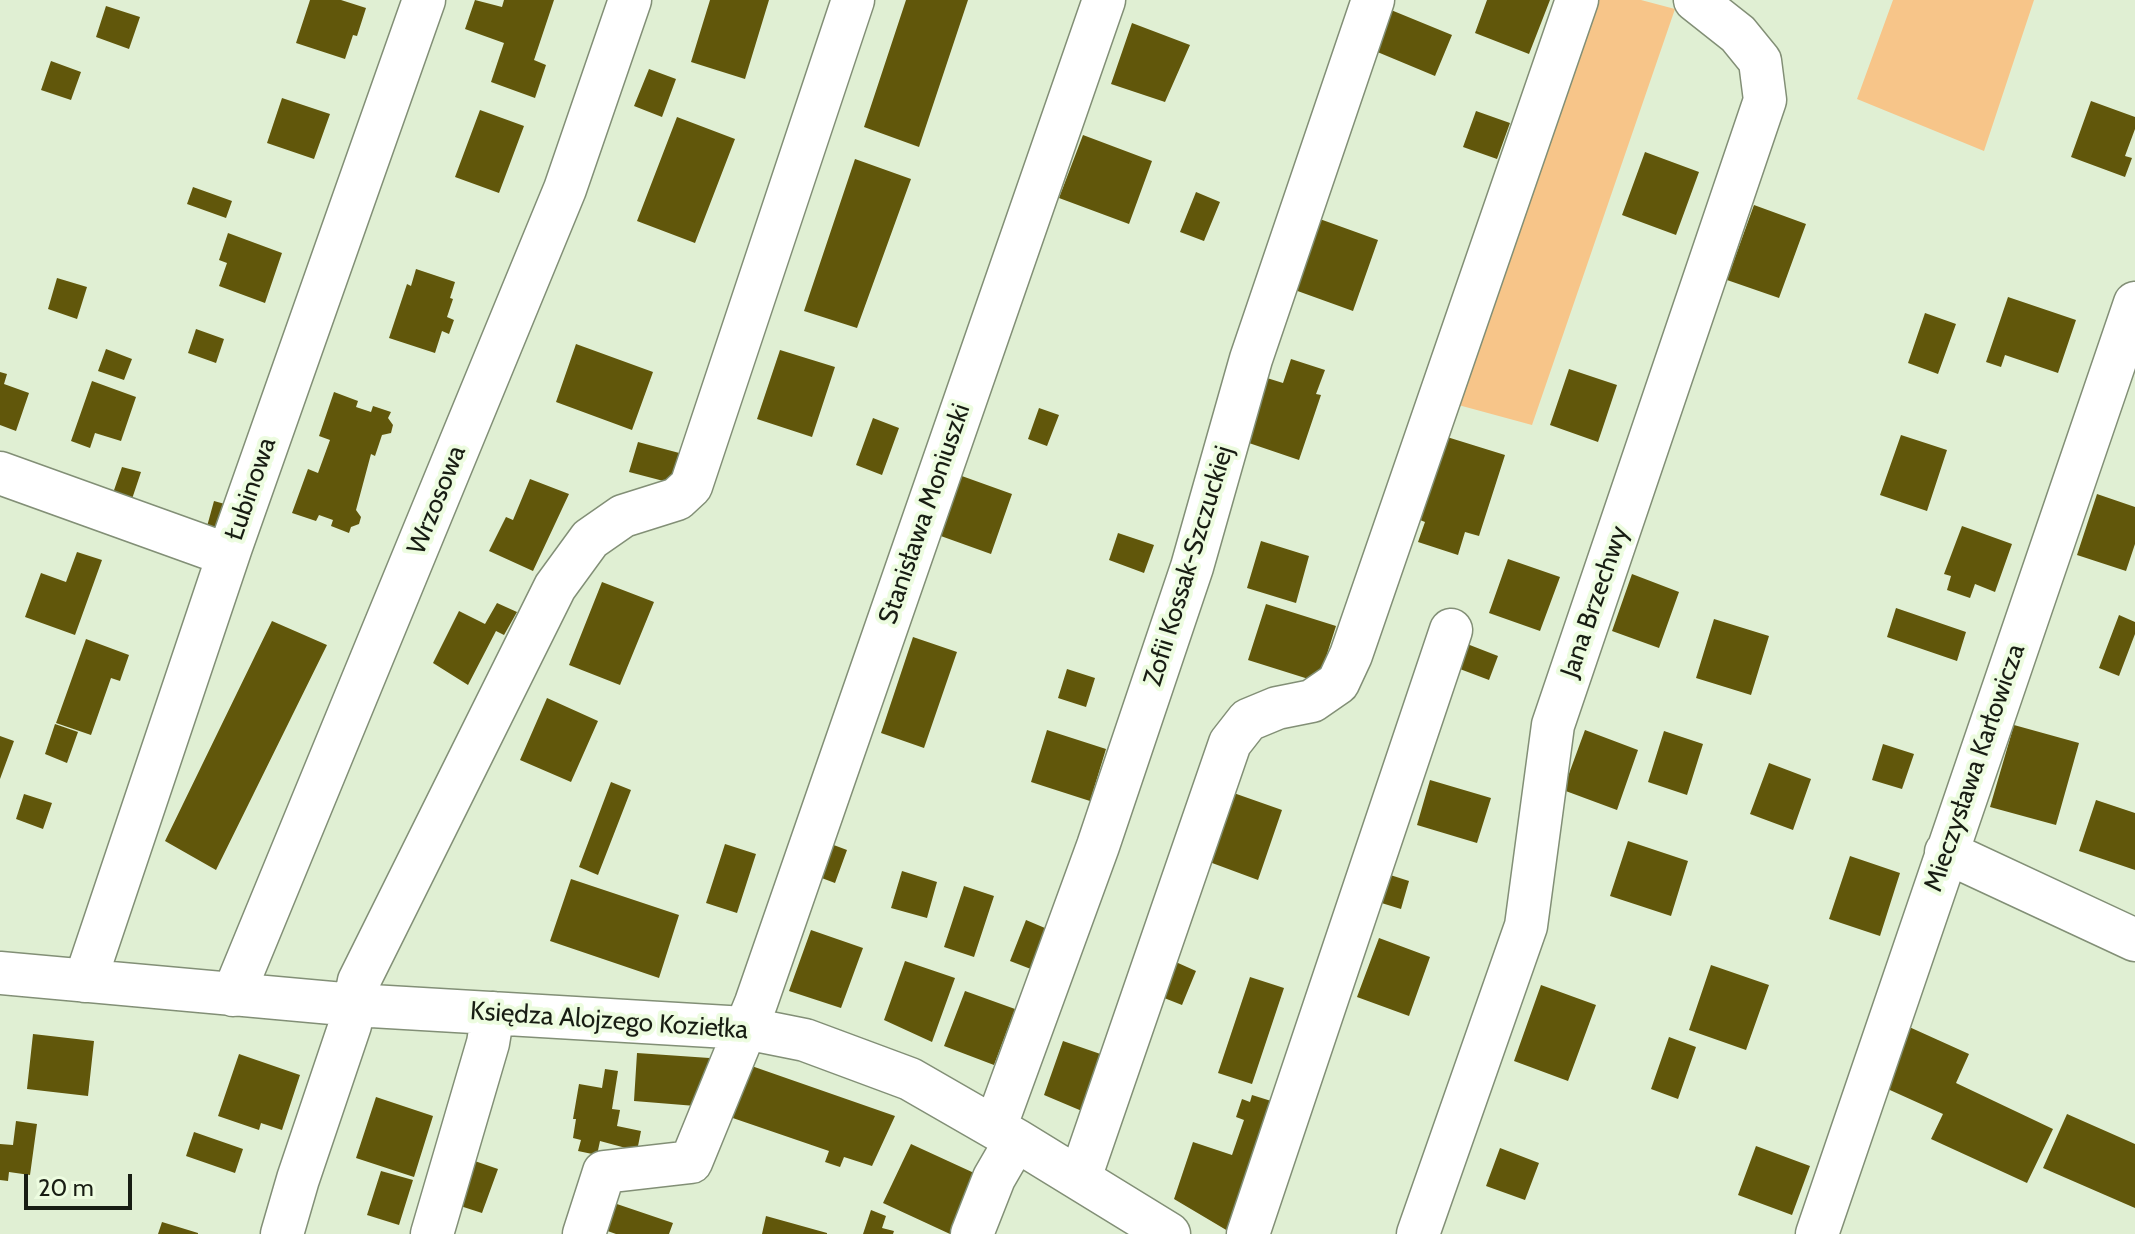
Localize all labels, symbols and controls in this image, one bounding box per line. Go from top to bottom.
street label: Stanisława Moniuszki [873,400,977,628]
street label: Łubinowa [219,434,283,544]
street label: Wrzosowa [401,441,473,559]
street label: Zofii Kossak-Szczuckiej [1138,442,1240,690]
street label: Jana Brzechwy [1554,522,1636,682]
street label: Mieczysława Karłowicza [1918,640,2032,896]
street label: Księdza Alojzego Koziełka [469,996,749,1046]
scale bar [28,1158,136,1208]
text: 20 m [38,1173,94,1202]

